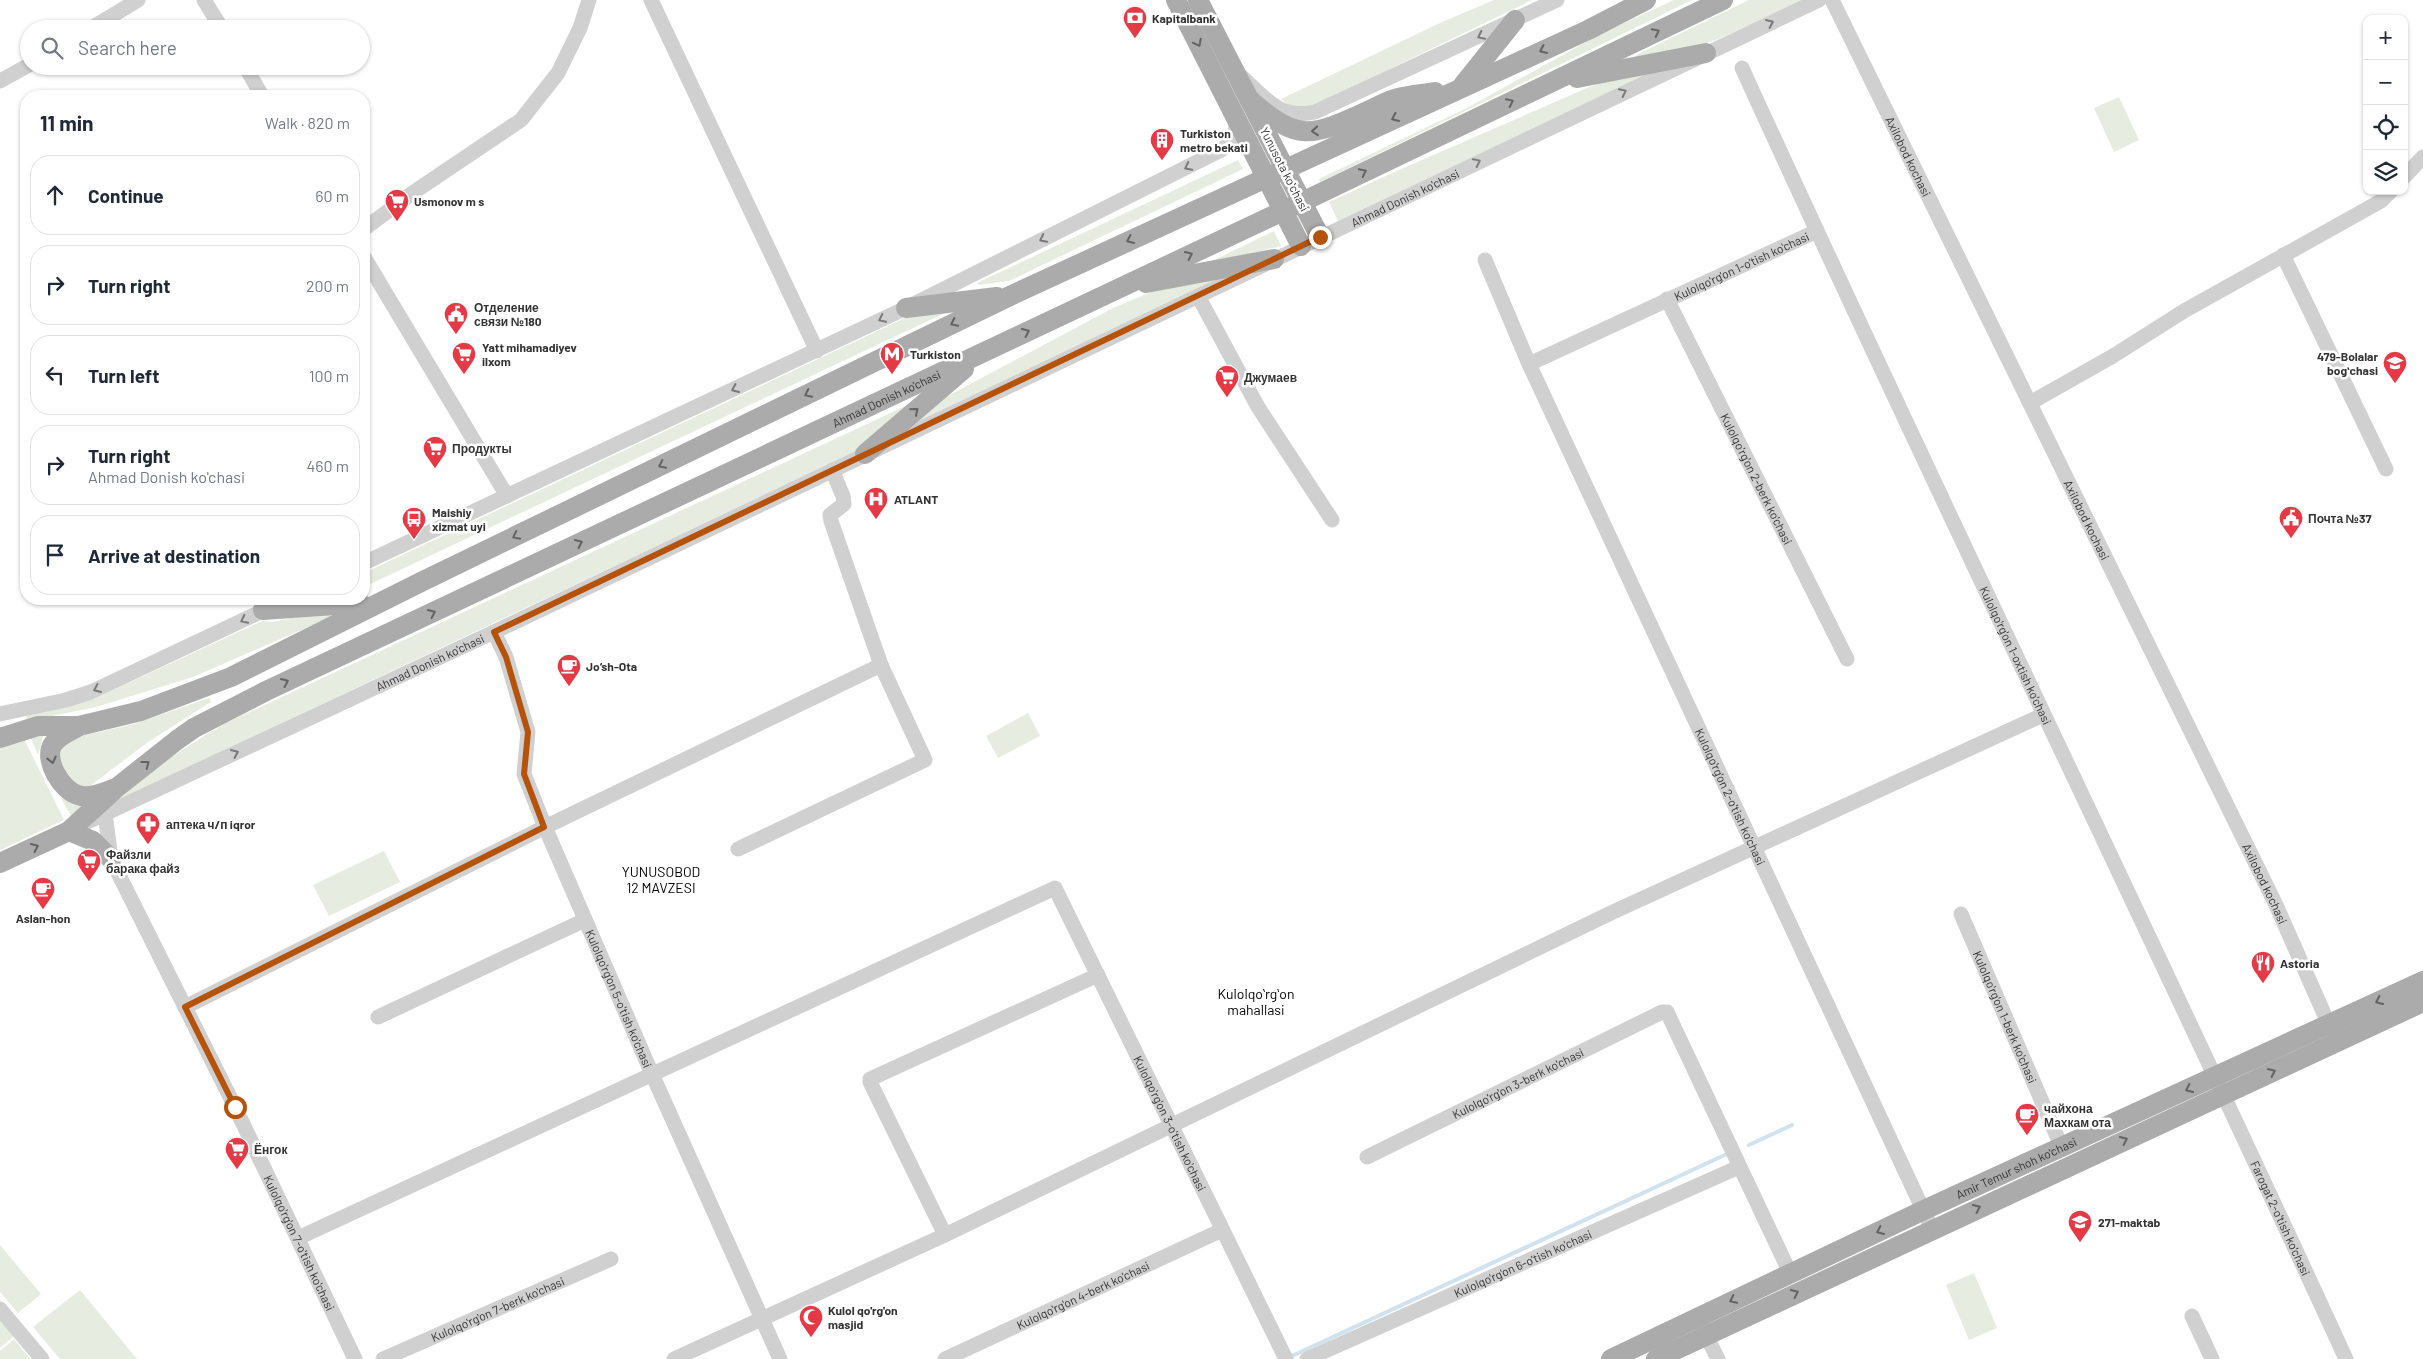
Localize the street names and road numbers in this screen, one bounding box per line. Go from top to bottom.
street label: Axilobod kochasi [1883,114,1934,199]
street label: Yunusota koʻchasi [1258,125,1312,213]
street label: Ahmad Donish ko'chasi [1349,166,1461,229]
street label: Kulolqo'rg'on 1-o'tish ko'chasi [1672,229,1811,303]
street label: Ahmad Donish ko'chasi [830,367,943,430]
street label: Kulolqo'rg'on 2-berk ko'chasi [1718,411,1796,547]
street label: Axilobod kochasi [2061,477,2113,562]
street label: Kulolqo'rg'on 1-oxtish ko'chasi [1977,584,2055,727]
street label: Ahmad Donish ko'chasi [373,631,486,693]
street label: Kulolqo'rg'on 2-o'tish ko'chasi [1693,726,1768,867]
street label: Axilobod kochasi [2240,841,2290,926]
street label: Kulolqo'rg'on 5-o'tish ko'chasi [583,927,655,1070]
street label: Kulolqo'rg'on 1-berk ko'chasi [1971,949,2040,1085]
street label: Kulolqo'rg'on 3-berk ko'chasi [1450,1045,1586,1121]
street label: Kulolqo'rg'on 3-o'tish ko'chasi [1131,1053,1209,1193]
street label: Amir Temur shoh ko'chasi [1954,1134,2079,1201]
street label: Farogat 2-o'tish ko'chasi [2248,1158,2314,1278]
street label: Kulolqo'rg'on 7-o'tish ko'chasi [261,1173,338,1313]
street label: Kulolqo'rg'on 6-o'tish ko'chasi [1452,1226,1594,1300]
street label: Kulolqo'rg'on 4-berk ko'chasi [1014,1258,1151,1332]
street label: Kulolqo'rg'on 7-berk ko'chasi [429,1273,566,1344]

